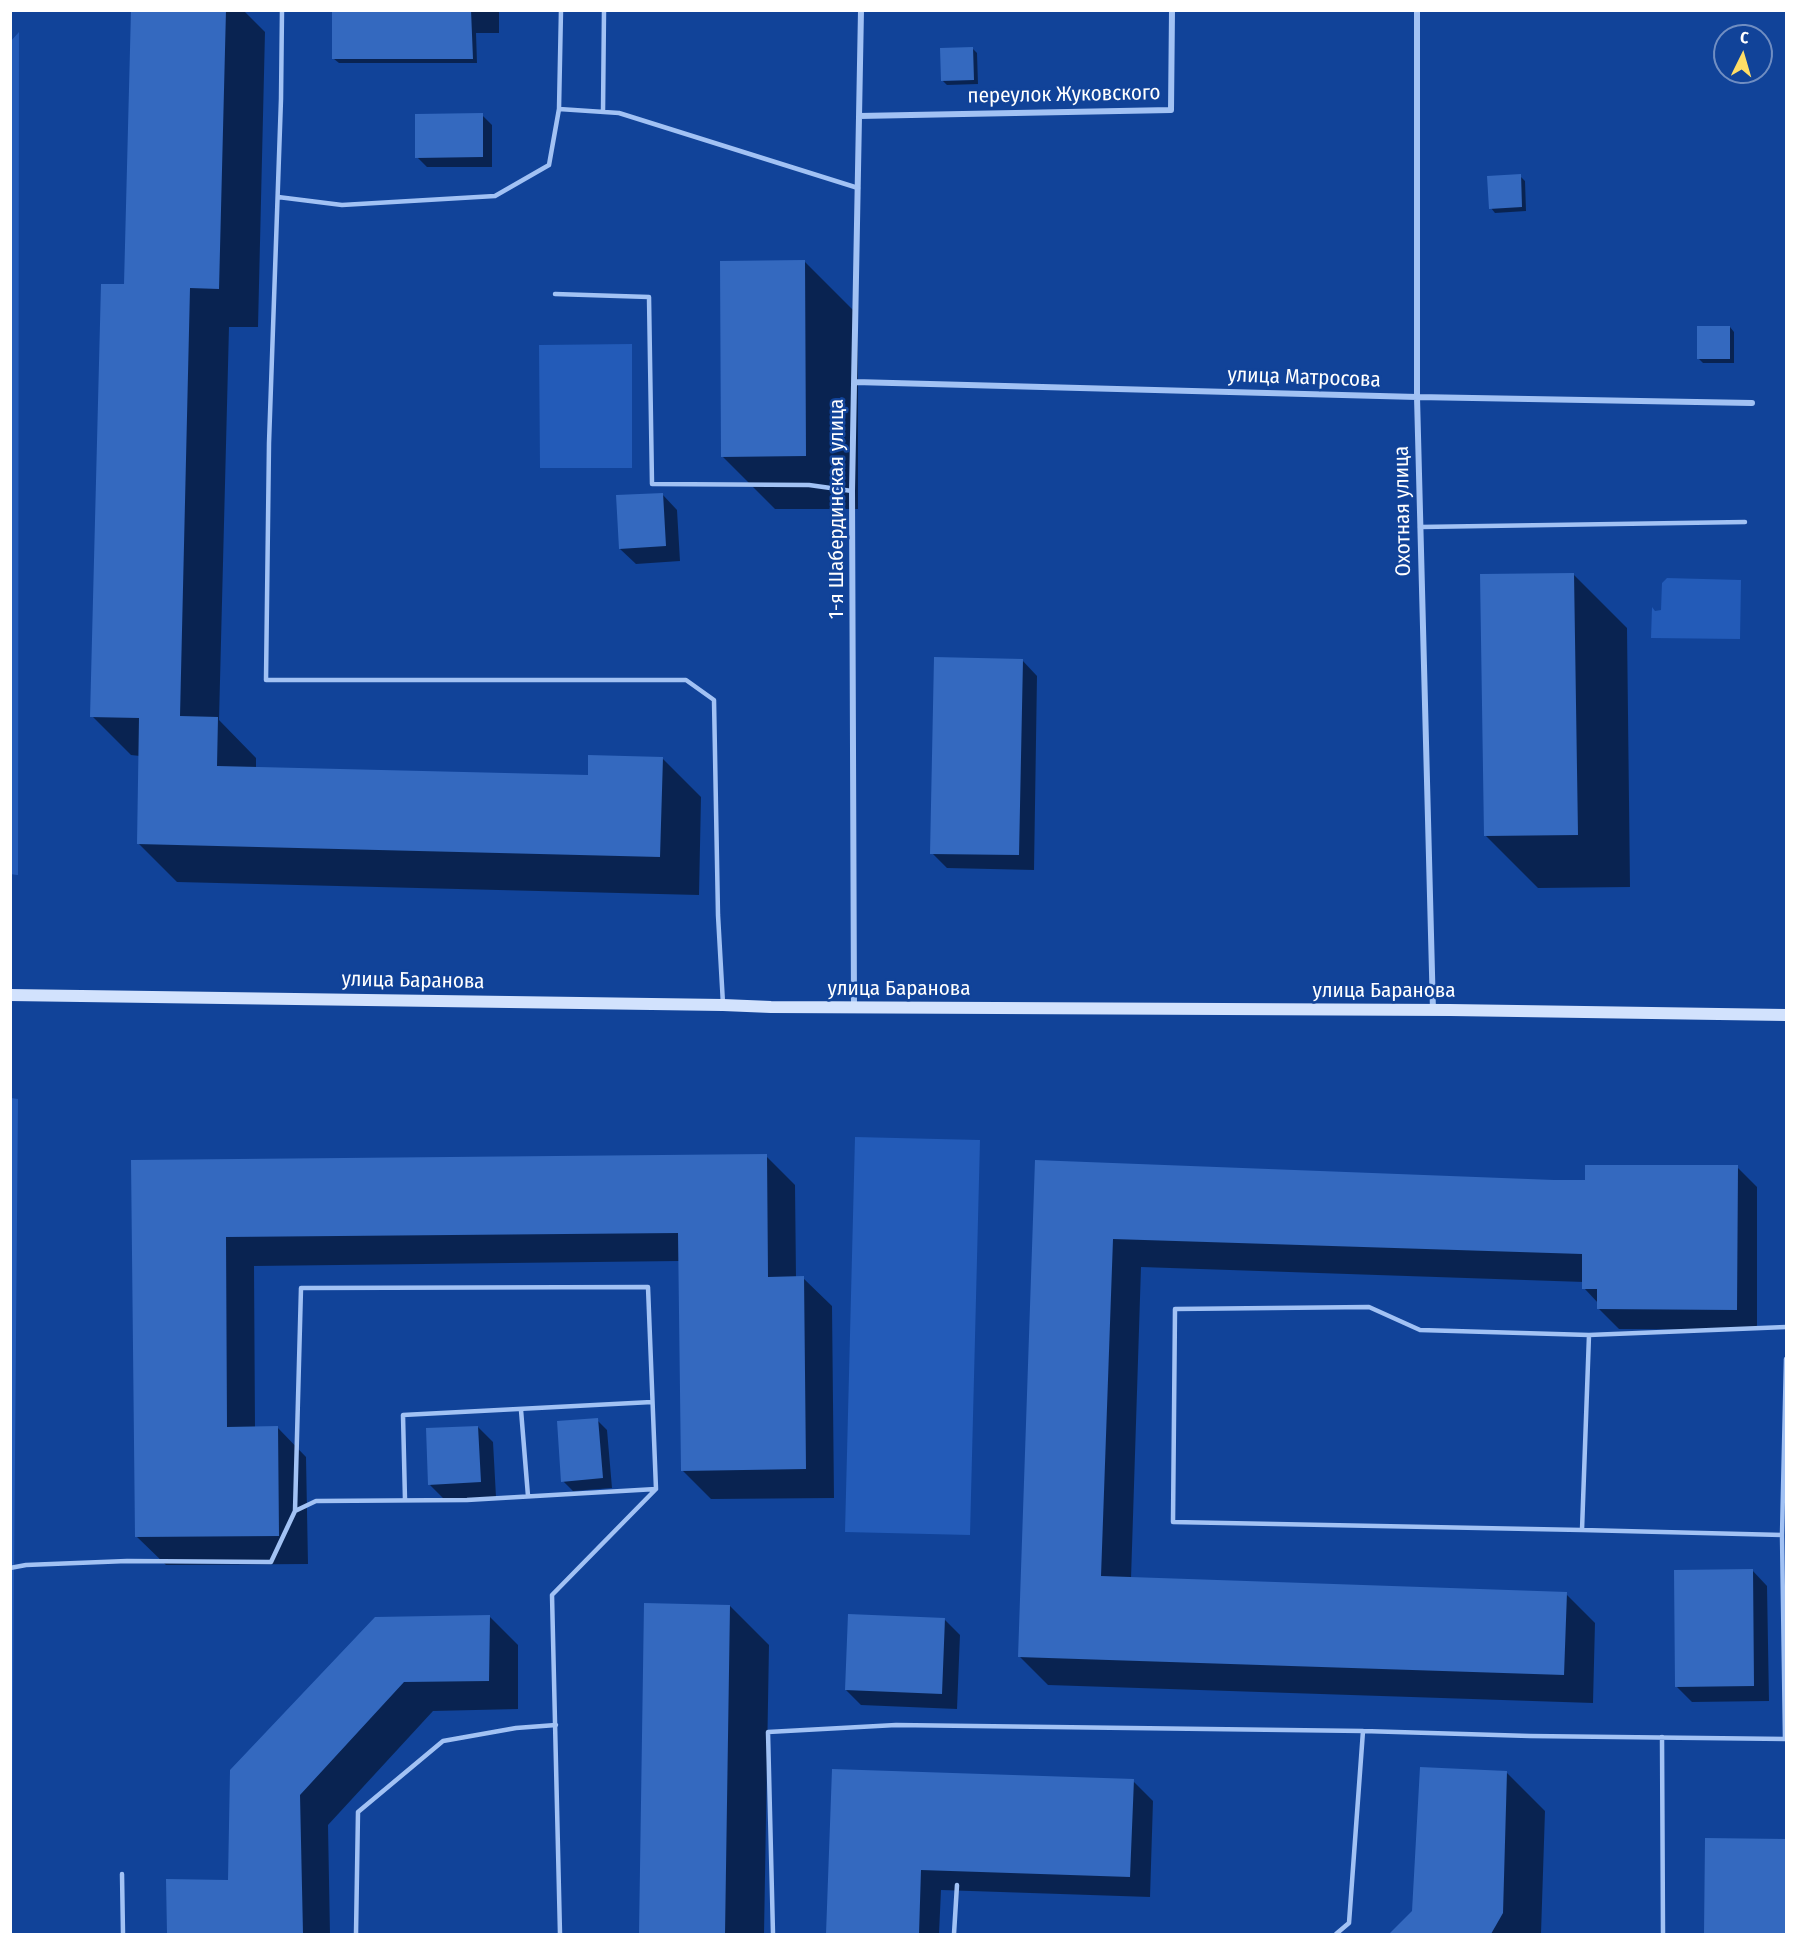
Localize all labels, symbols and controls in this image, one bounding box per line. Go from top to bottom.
north arrow [1713,24,1773,84]
text: С [1739,28,1749,47]
street label: переулок Жуковского [967,81,1161,109]
street label: улица Матросова [1227,363,1381,393]
street label: 1-я Шабердинская улица [824,399,850,619]
street label: Охотная улица [1389,446,1417,576]
street label: улица Баранова [341,967,485,995]
street label: улица Баранова [827,976,971,1002]
street label: улица Баранова [1312,978,1456,1004]

